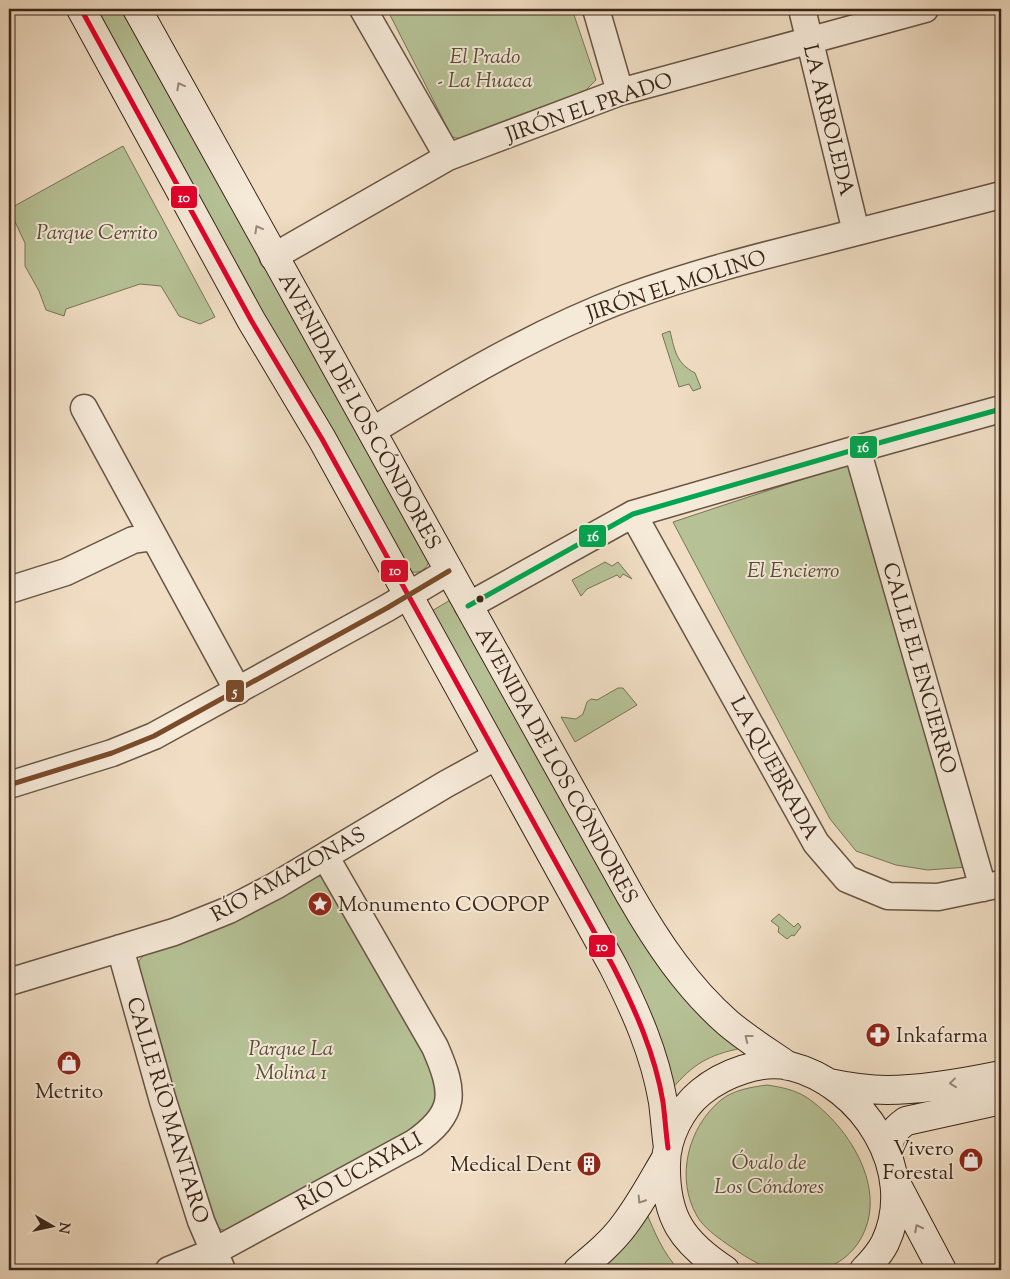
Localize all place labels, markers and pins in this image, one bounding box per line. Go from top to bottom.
unlabelled marker [475,594,485,604]
place icon: Monumento COOPOP [307,891,333,917]
place label: Monumento COOPOP [338,891,550,921]
pharmacy icon: Inkafarma [865,1022,891,1048]
place label: Inkafarma [896,1022,988,1052]
shop icon: Metrito [56,1050,82,1076]
place label: Metrito [35,1078,103,1108]
place label: Vivero Forestal [883,1135,954,1189]
shop icon: Vivero Forestal [958,1147,984,1173]
place label: Medical Dent [450,1151,572,1181]
building icon: Medical Dent [576,1151,602,1177]

